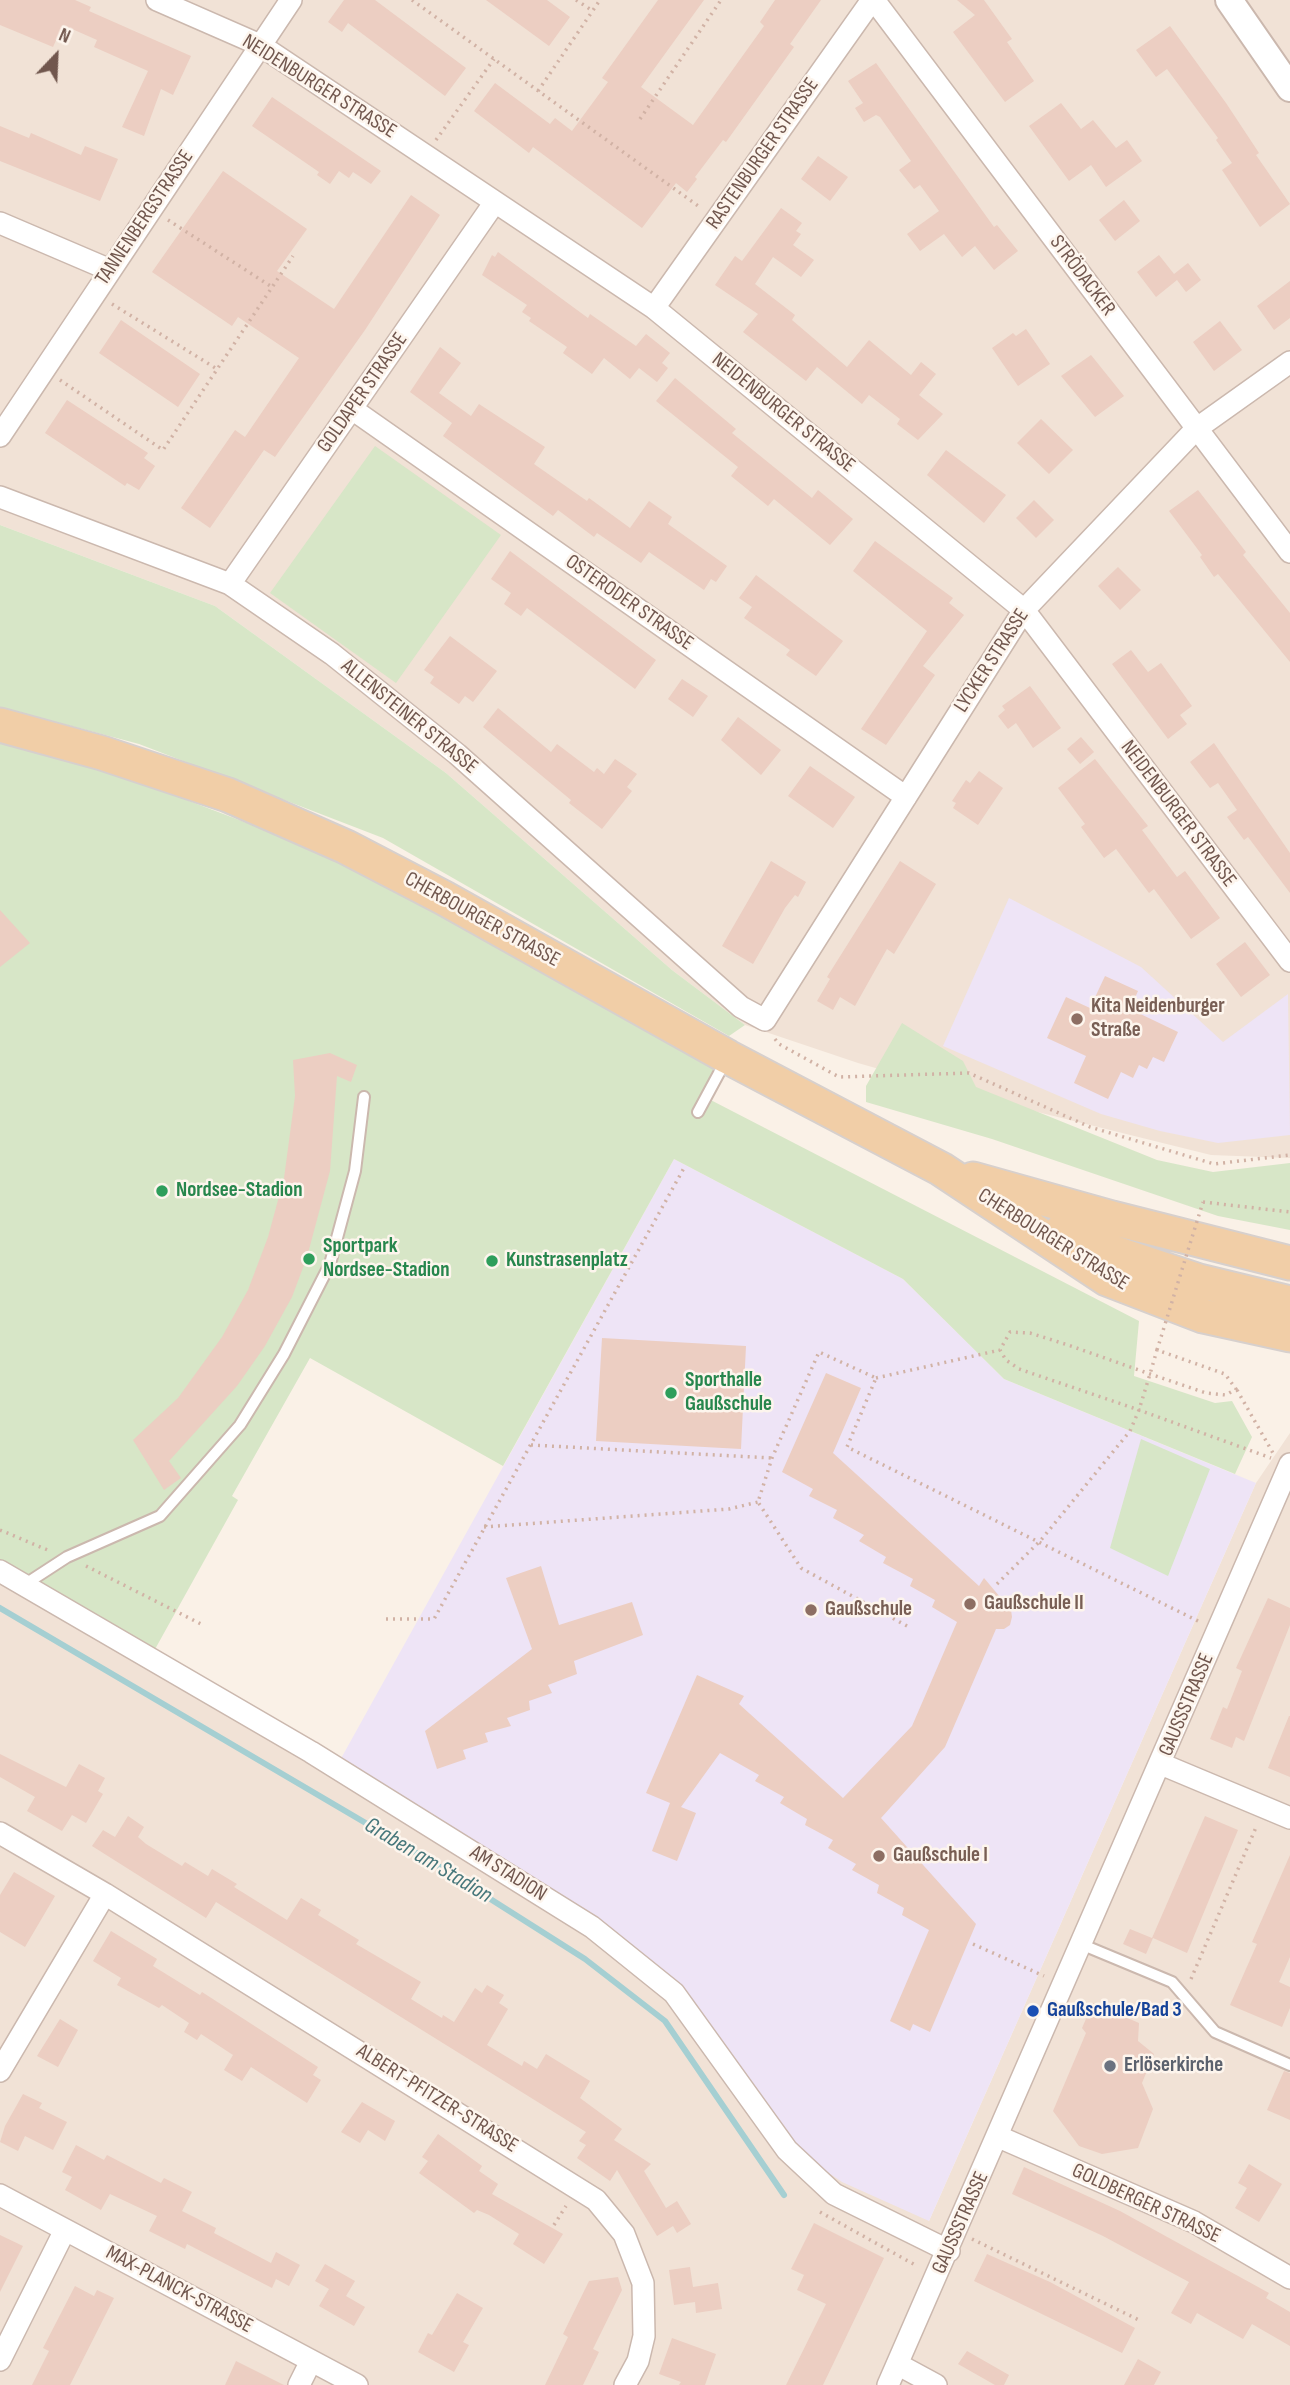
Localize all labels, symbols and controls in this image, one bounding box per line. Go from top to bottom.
north arrow [21,21,91,91]
text: N [55,24,74,49]
street label: NEIDENBURGER STRASSE [237,29,401,145]
street label: RASTENBURGER STRASSE [701,74,825,234]
street label: TANNENBERGSTRASSE [90,146,200,290]
street label: STRÖDACKER [1044,231,1120,321]
street label: GOLDAPER STRASSE [312,328,414,458]
street label: NEIDENBURGER STRASSE [706,348,860,478]
street label: OSTERODER STRASSE [560,550,698,656]
street label: LYCKER STRASSE [949,605,1035,717]
street label: ALLENSTEINER STRASSE [336,654,482,780]
street label: NEIDENBURGER STRASSE [1115,736,1241,892]
street label: CHERBOURGER STRASSE [400,867,564,973]
place label: Kita Neidenburger Straße [1091,994,1225,1044]
marker: Kita Neidenburger Straße [1069,1011,1085,1027]
place label: Nordsee-Stadion [176,1178,303,1204]
marker: Nordsee-Stadion [154,1183,170,1199]
street label: CHERBOURGER STRASSE [973,1183,1133,1297]
place label: Sportpark Nordsee-Stadion [323,1234,450,1284]
place label: Kunstrasenplatz [506,1248,628,1274]
marker: Sportpark Nordsee-Stadion [301,1251,317,1267]
marker: Kunstrasenplatz [484,1253,500,1269]
place label: Sporthalle Gaußschule [685,1368,772,1418]
marker: Sporthalle Gaußschule [663,1385,679,1401]
place label: Gaußschule II [984,1591,1084,1617]
marker: Gaußschule II [962,1596,978,1612]
place label: Gaußschule [825,1597,912,1623]
marker: Gaußschule [803,1602,819,1618]
street label: GAUSSSTRASSE [1154,1650,1220,1760]
water label: Graben am Stadion [359,1812,497,1910]
street label: AM STADION [465,1841,551,1907]
place label: Gaußschule I [893,1843,988,1869]
marker: Gaußschule I [871,1848,887,1864]
place label: Gaußschule/Bad 3 [1047,1998,1182,2024]
marker: Gaußschule/Bad 3 [1025,2003,1041,2019]
street label: ALBERT-PFITZER-STRASSE [352,2039,522,2159]
place label: Erlöserkirche [1124,2053,1223,2079]
marker: Erlöserkirche [1102,2058,1118,2074]
street label: GOLDBERGER STRASSE [1068,2159,1224,2249]
street label: GAUSSSTRASSE [927,2168,995,2278]
street label: MAX-PLANCK-STRASSE [101,2241,257,2339]

